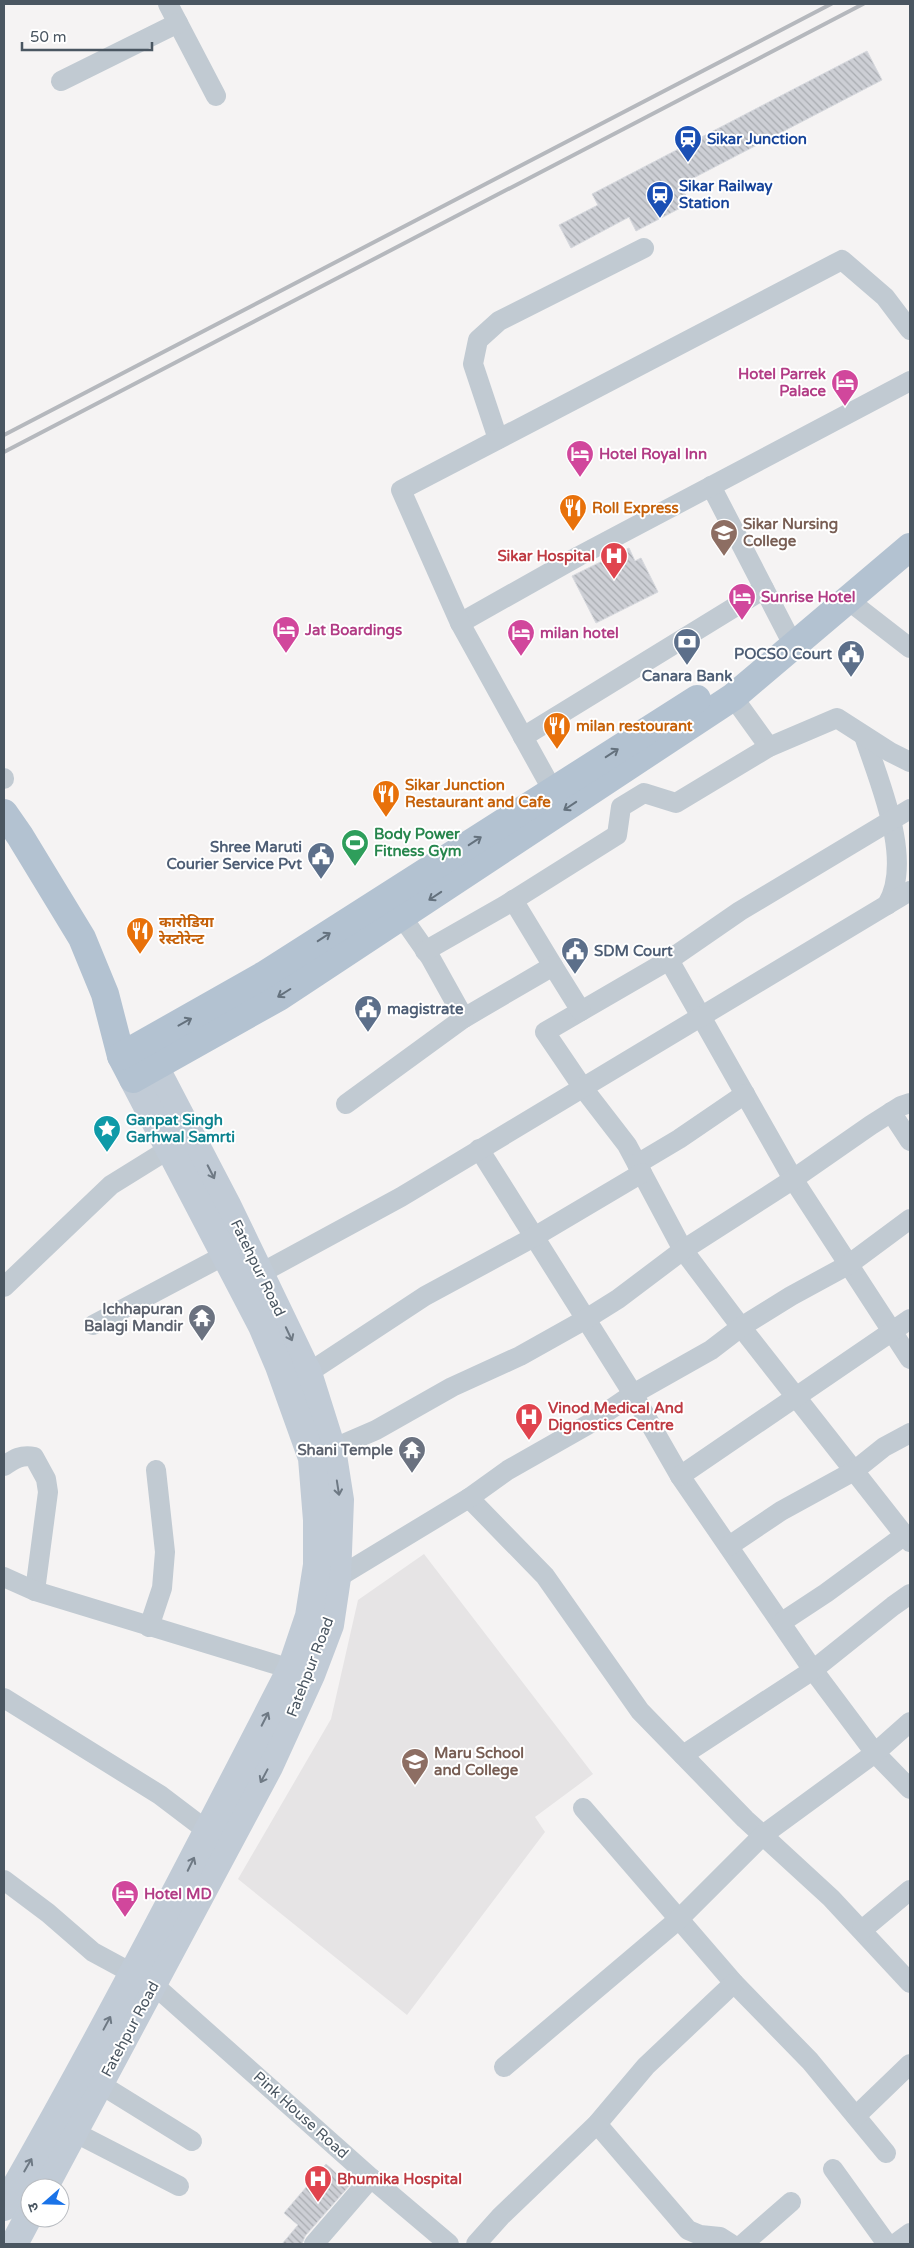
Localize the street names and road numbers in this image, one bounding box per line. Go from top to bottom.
street label: Fatehpur Road [227,1217,289,1319]
street label: Fatehpur Road [283,1615,337,1719]
street label: Fatehpur Road [97,1978,163,2080]
street label: Pink House Road [250,2068,352,2162]

